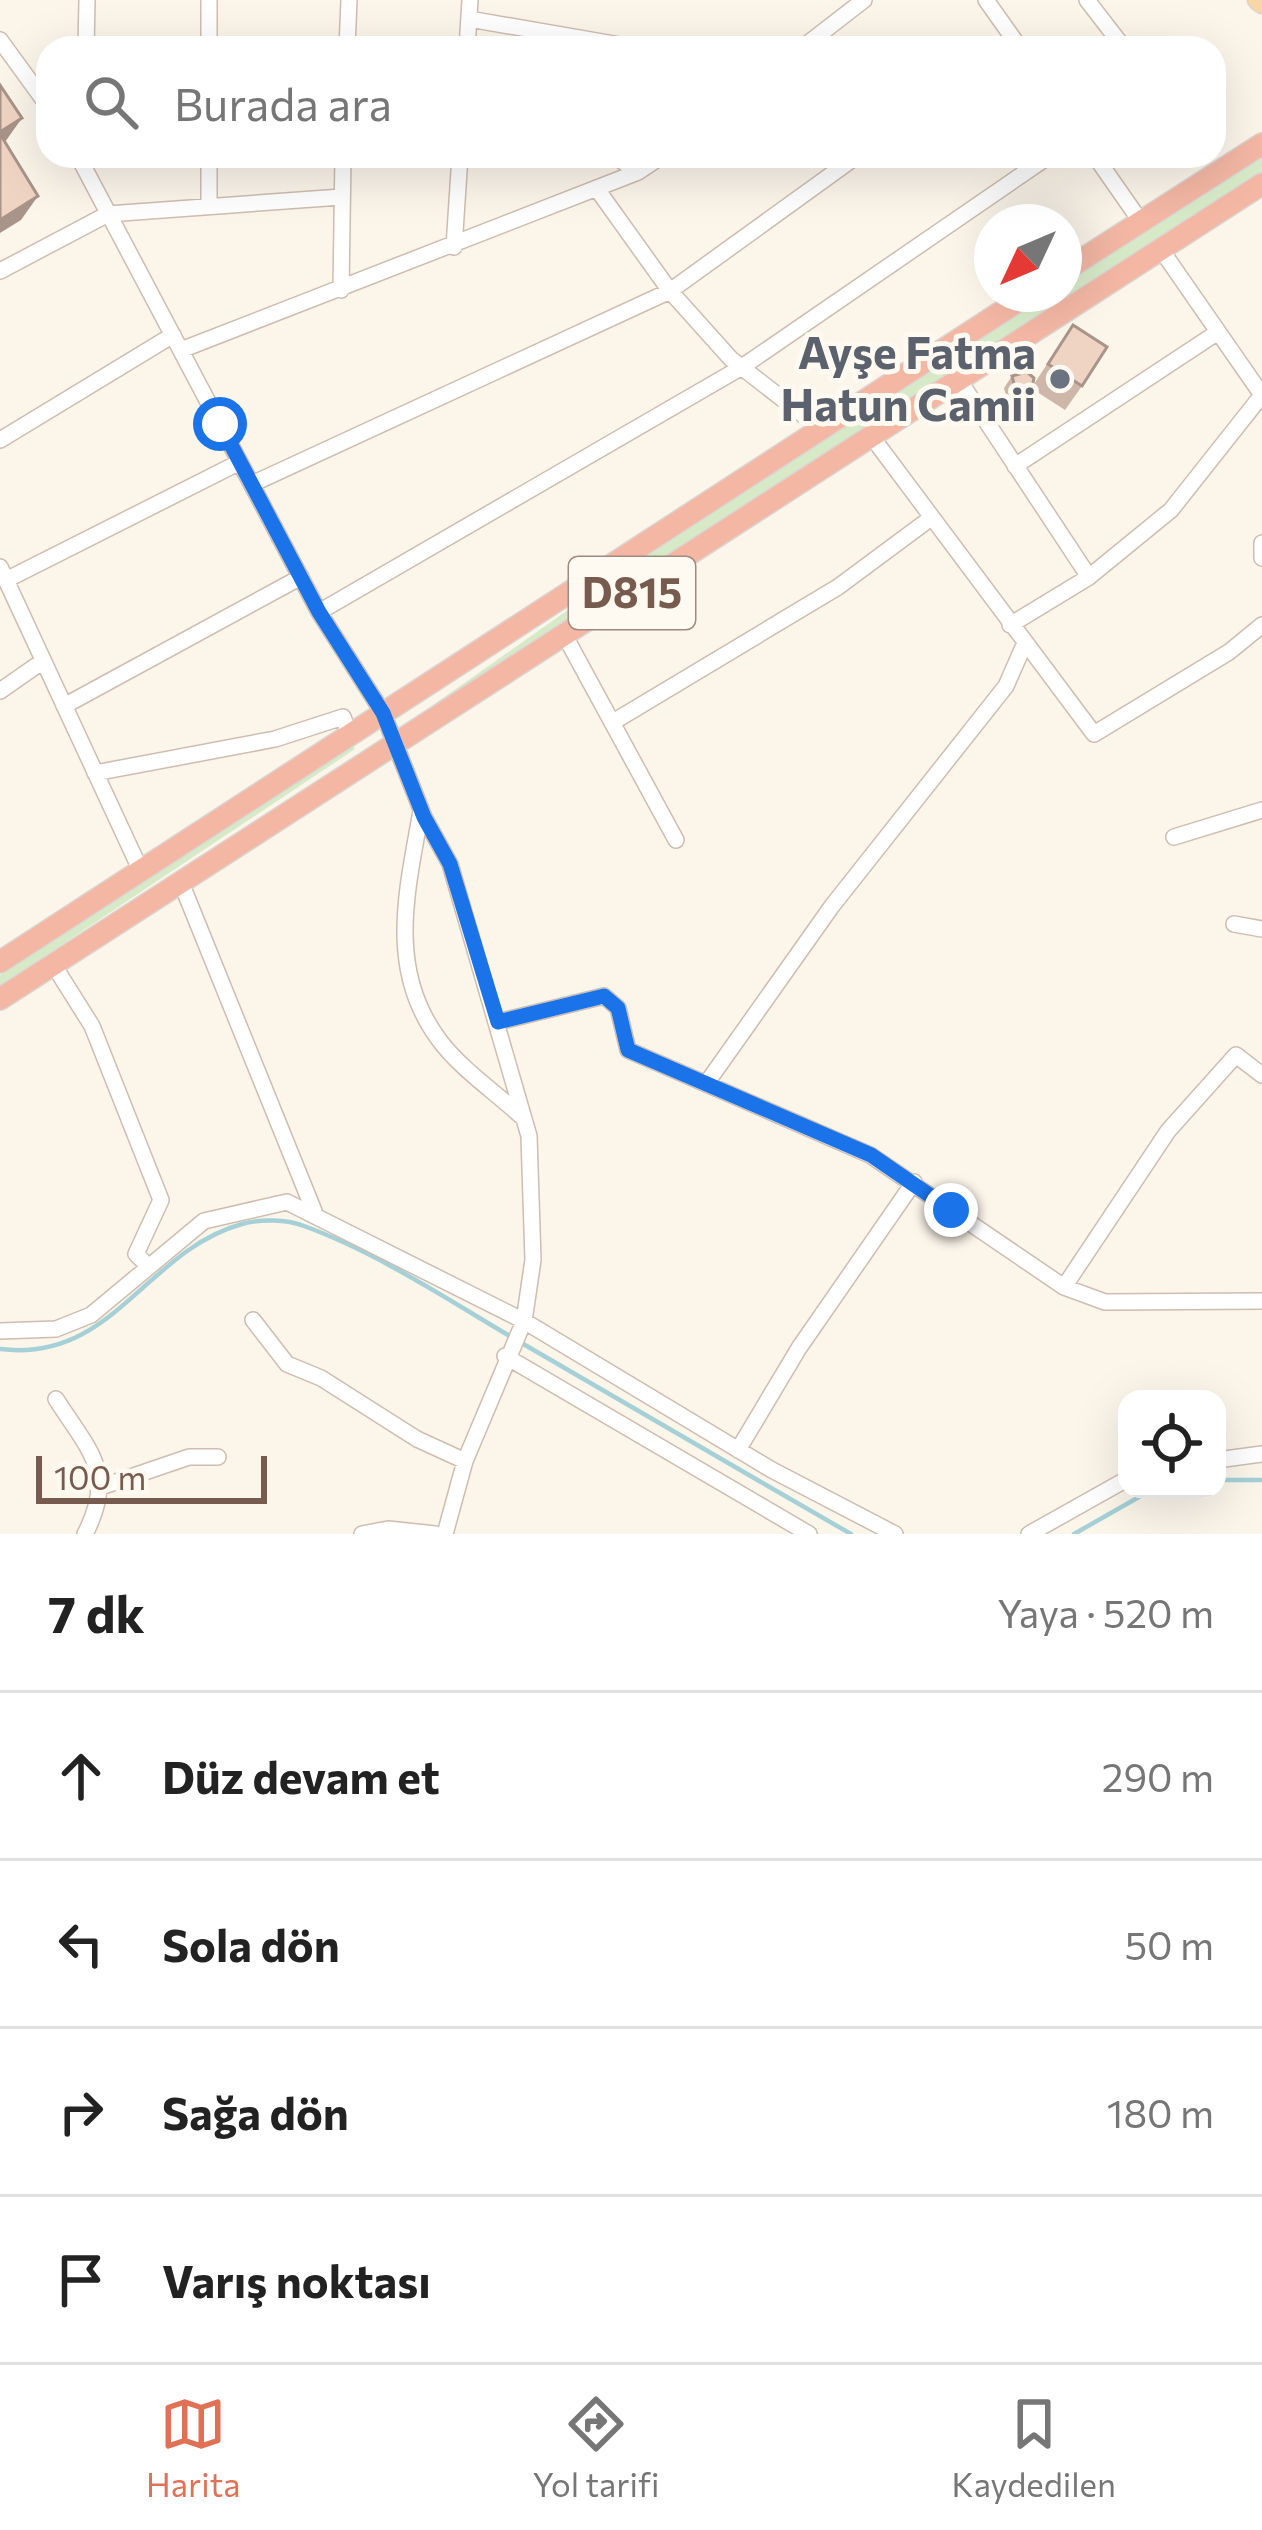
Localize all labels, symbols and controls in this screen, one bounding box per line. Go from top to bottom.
search box [36,36,1226,168]
icon: search [78,69,144,135]
text: Burada ara [174,75,392,130]
north arrow [974,204,1082,312]
place label: Ayşe Fatma Hatun Camii [780,323,1036,430]
marker: Ayşe Fatma Hatun Camii [1047,366,1073,392]
route start [193,397,247,451]
road number: D815 [569,557,695,629]
route end [924,1183,978,1237]
map controls [1118,1390,1226,1498]
button: locate [1118,1390,1226,1498]
scale bar [36,1450,267,1503]
text: 100 m [54,1456,146,1497]
text: 7 dk [48,1581,145,1644]
text: Yaya · 520 m [997,1588,1214,1636]
icon: ahead [48,1743,114,1809]
text: Düz devam et [162,1748,440,1803]
text: 290 m [1102,1752,1214,1800]
icon: left [48,1911,114,1977]
text: Sola dön [162,1916,340,1971]
text: 50 m [1125,1920,1214,1968]
icon: right [48,2079,114,2145]
text: Sağa dön [162,2084,349,2139]
text: 180 m [1107,2088,1214,2136]
icon: arrive [48,2247,114,2313]
text: Varış noktası [162,2252,431,2307]
tab: Harita [146,2391,241,2504]
tab: Yol tarifi [533,2391,659,2504]
tab: Kaydedilen [952,2391,1116,2504]

